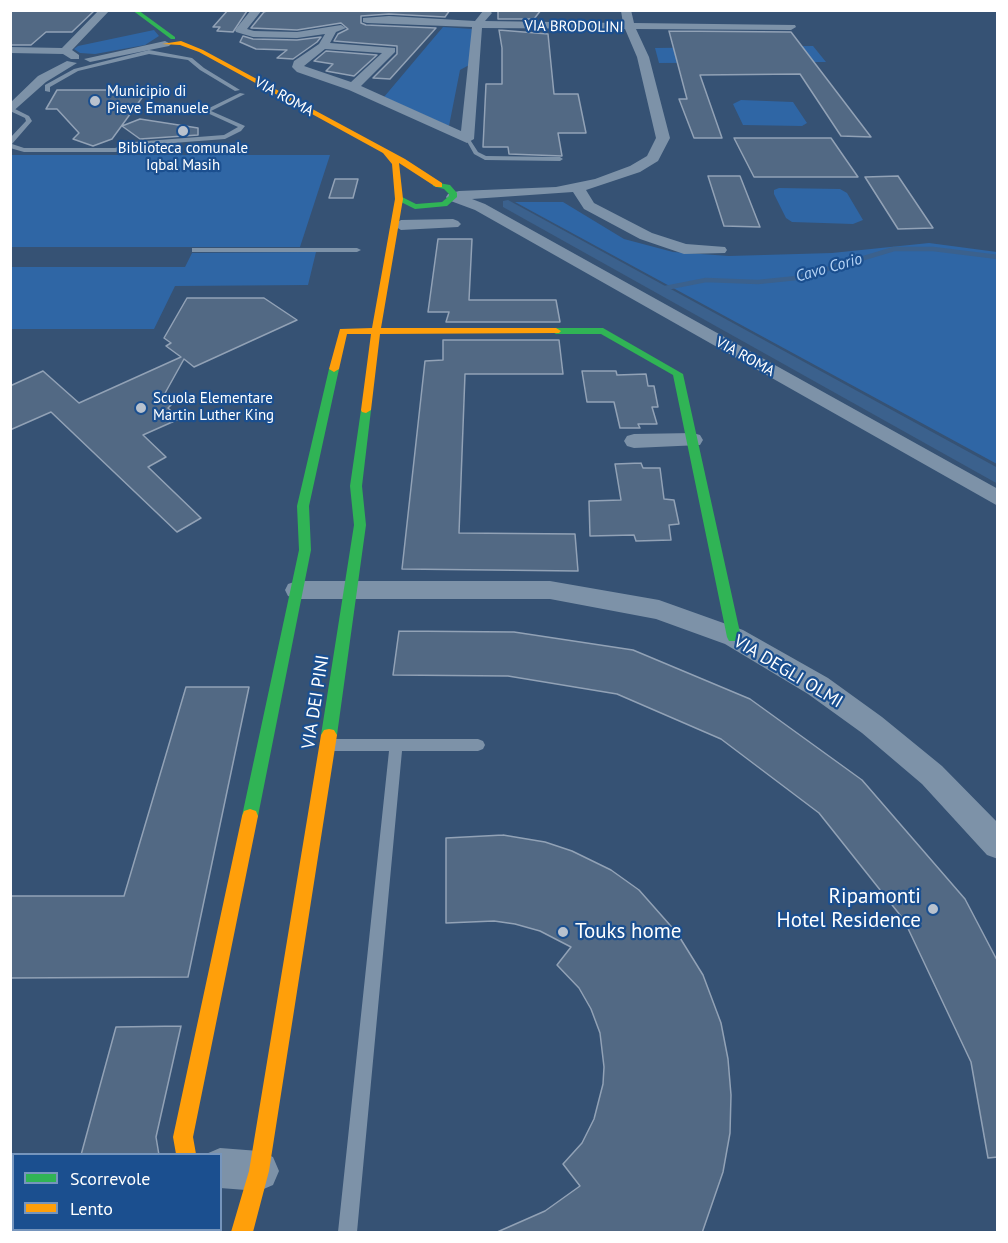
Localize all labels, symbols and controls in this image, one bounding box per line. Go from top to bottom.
street label: VIA BRODOLINI [524,17,624,37]
street label: VIA ROMA [251,73,317,121]
place label: Municipio di Pieve Emanuele [107,83,209,118]
marker: Municipio di Pieve Emanuele [88,94,102,108]
marker: Biblioteca comunale Iqbal Masih [176,124,190,138]
place label: Biblioteca comunale Iqbal Masih [118,140,248,175]
water label: Cavo Corio [793,249,865,287]
street label: VIA ROMA [712,333,778,381]
place label: Scuola Elementare Martin Luther King [153,390,274,425]
marker: Scuola Elementare Martin Luther King [134,401,148,415]
street label: VIA DEGLI OLMI [729,631,847,713]
street label: VIA DEI PINI [298,653,334,751]
place label: Ripamonti Hotel Residence [777,884,921,934]
marker: Ripamonti Hotel Residence [926,902,940,916]
place label: Touks home [575,919,682,945]
marker: Touks home [556,925,570,939]
legend [12,1153,222,1231]
text: Scorrevole [70,1167,150,1190]
text: Lento [70,1197,113,1220]

